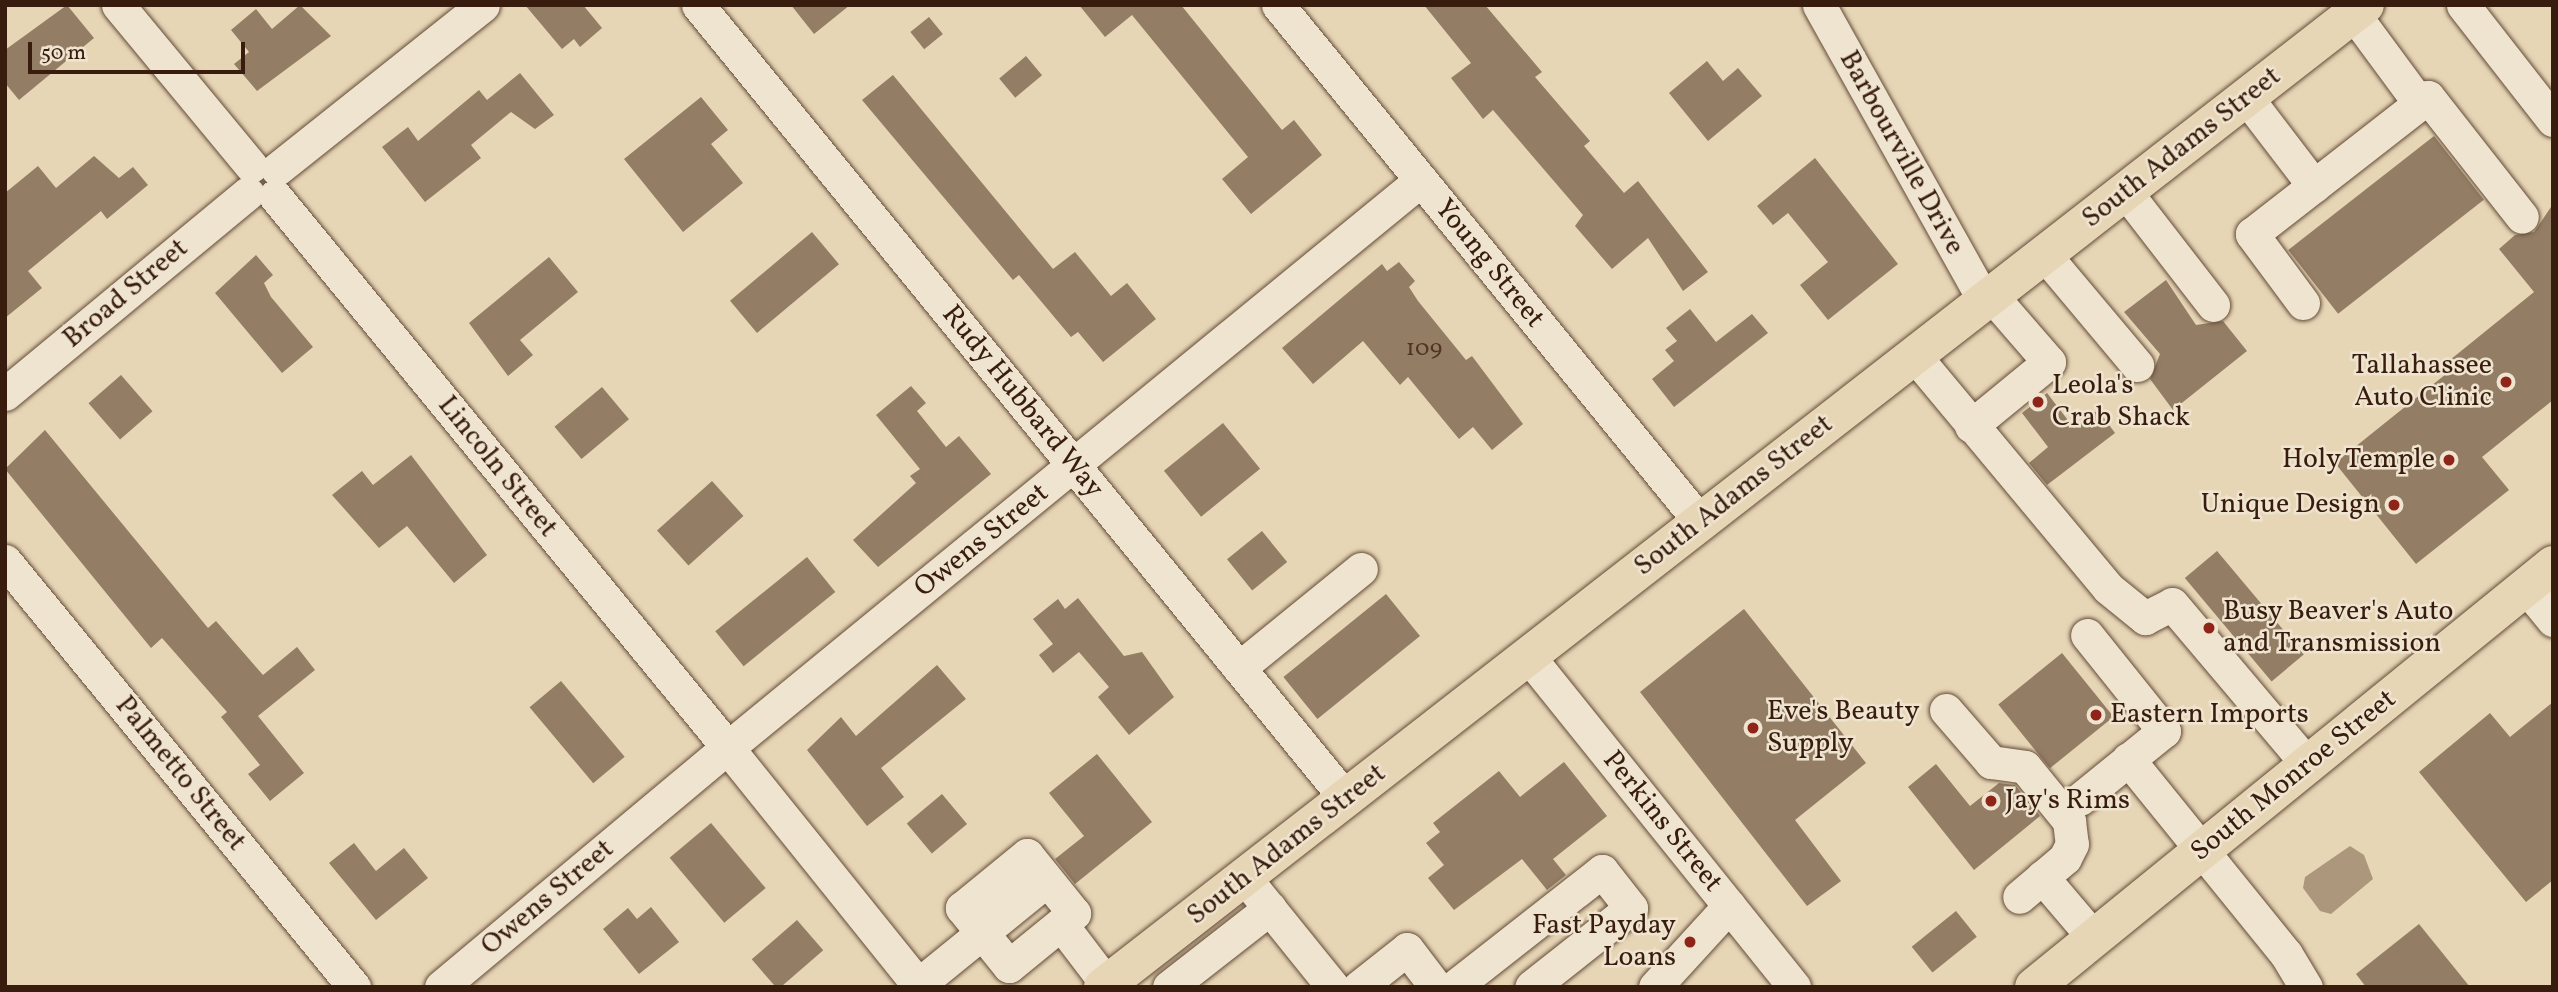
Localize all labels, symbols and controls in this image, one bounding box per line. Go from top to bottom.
scale bar [32,28,248,72]
text: 50 m [41,39,86,68]
street label: Barbourville Drive [1831,45,1971,261]
street label: South Adams Street [2076,60,2288,236]
street label: Young Street [1427,193,1551,335]
street label: Broad Street [57,232,195,356]
street label: Rudy Hubbard Way [933,298,1111,506]
house number: 109 [1406,336,1442,364]
place label: Tallahassee Auto Clinic [2352,349,2492,415]
place label: Leola's Crab Shack [2052,369,2190,435]
marker: Tallahassee Auto Clinic [2498,374,2514,390]
street label: Lincoln Street [430,390,564,544]
marker: Leola's Crab Shack [2030,394,2046,410]
street label: South Adams Street [1628,408,1840,584]
place label: Holy Temple [2280,443,2435,477]
marker: Holy Temple [2441,452,2457,468]
street label: Owens Street [908,477,1056,605]
place label: Unique Design [2201,488,2380,522]
marker: Unique Design [2386,497,2402,513]
place label: Busy Beaver's Auto and Transmission [2223,595,2454,661]
marker: Busy Beaver's Auto and Transmission [2201,620,2217,636]
street label: South Monroe Street [2185,683,2403,869]
street label: Palmetto Street [107,690,253,858]
place label: Eve's Beauty Supply [1767,695,1920,761]
place label: Eastern Imports [2110,698,2309,732]
marker: Eastern Imports [2088,707,2104,723]
marker: Eve's Beauty Supply [1745,720,1761,736]
street label: Perkins Street [1595,745,1729,899]
street label: South Adams Street [1181,757,1393,933]
place label: Jay's Rims [2005,784,2130,818]
marker: Jay's Rims [1983,793,1999,809]
street label: Owens Street [475,833,621,963]
place label: Fast Payday Loans [1532,909,1676,975]
marker: Fast Payday Loans [1682,934,1698,950]

